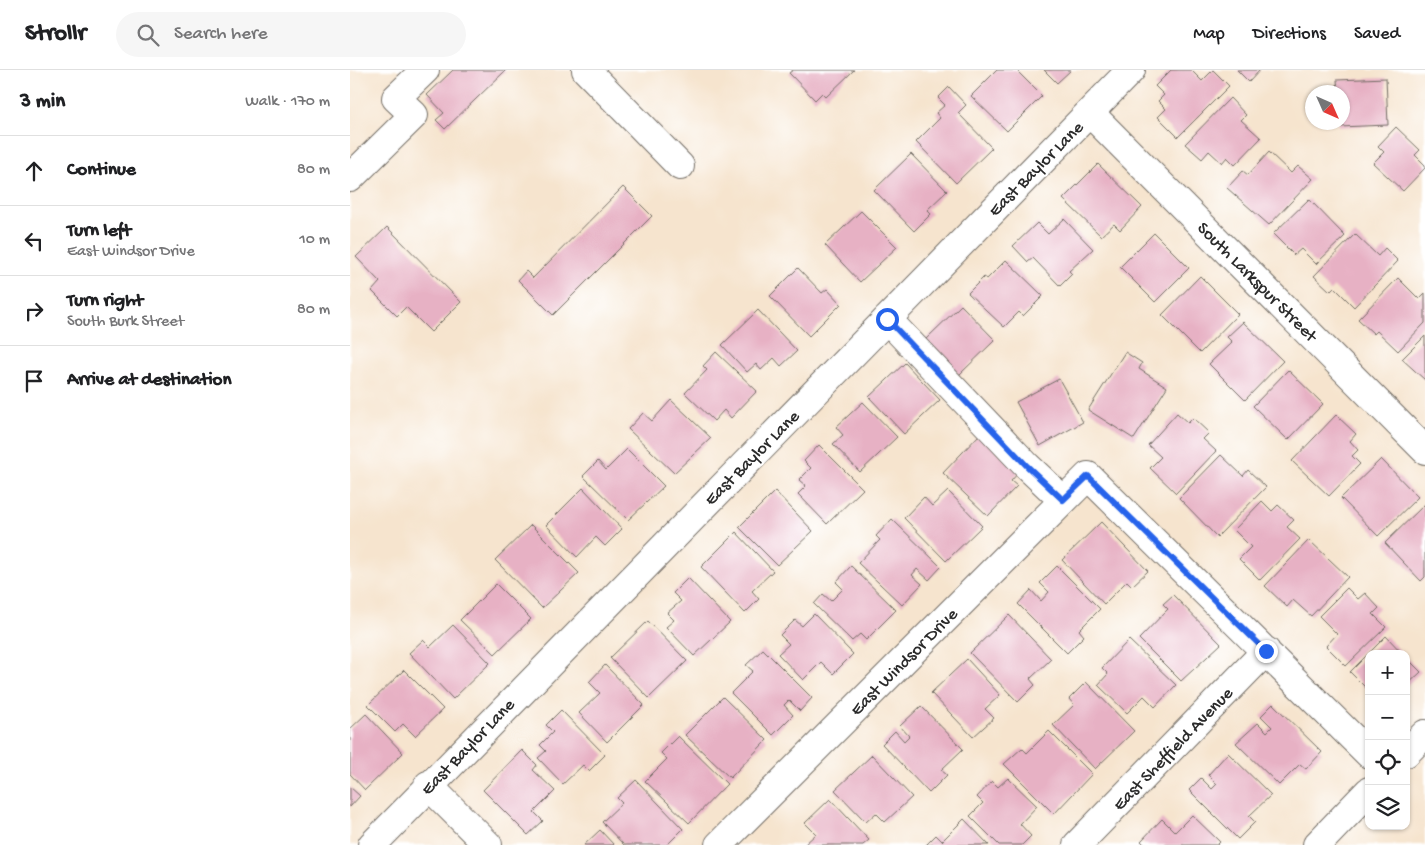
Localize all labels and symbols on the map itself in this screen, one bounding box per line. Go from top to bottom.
north arrow [1305,85,1350,130]
street label: East Baylor Lane [985,117,1089,222]
street label: South Larkspur Street [1192,218,1322,348]
route start [876,308,899,331]
street label: East Baylor Lane [701,406,805,511]
street label: East Windsor Drive [847,604,963,721]
route end [1255,640,1278,663]
street label: East Sheffield Avenue [1109,683,1239,816]
street label: East Baylor Lane [418,695,521,800]

